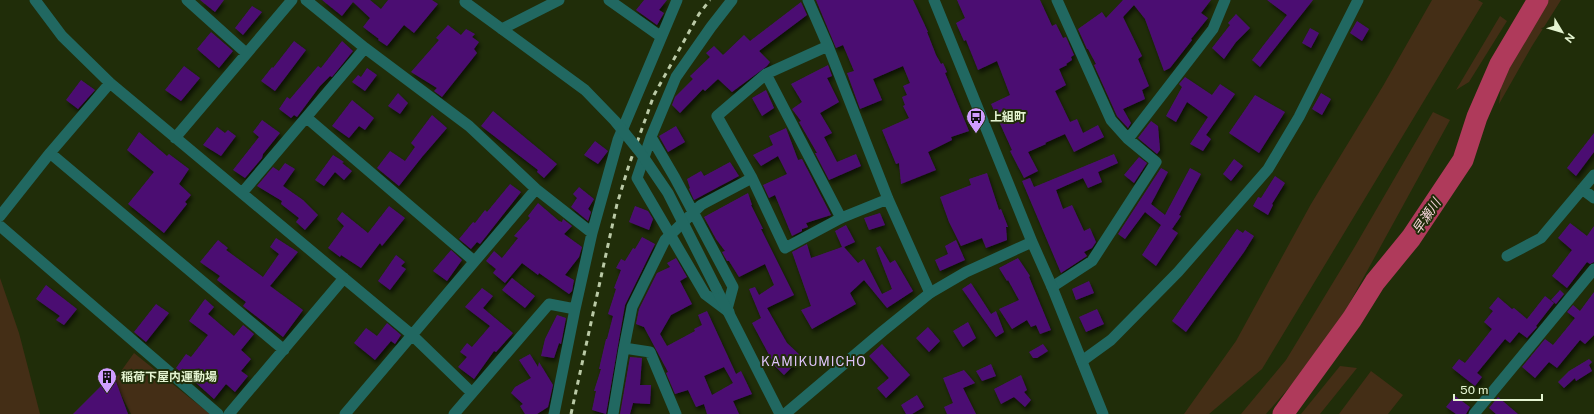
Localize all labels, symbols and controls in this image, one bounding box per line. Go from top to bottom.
north arrow [1542,12,1582,52]
text: N [1563,31,1577,45]
bus stop icon: 上組町 [965,106,987,134]
place label: 上組町 [990,110,1026,124]
water label: 早瀬川 [1409,194,1445,237]
district label: KAMIKUMICHO [761,354,867,369]
building icon: 稲荷下屋内運動場 [96,366,118,394]
place label: 稲荷下屋内運動場 [121,370,217,384]
scale bar [1454,376,1542,402]
text: 50 m [1460,383,1488,397]

